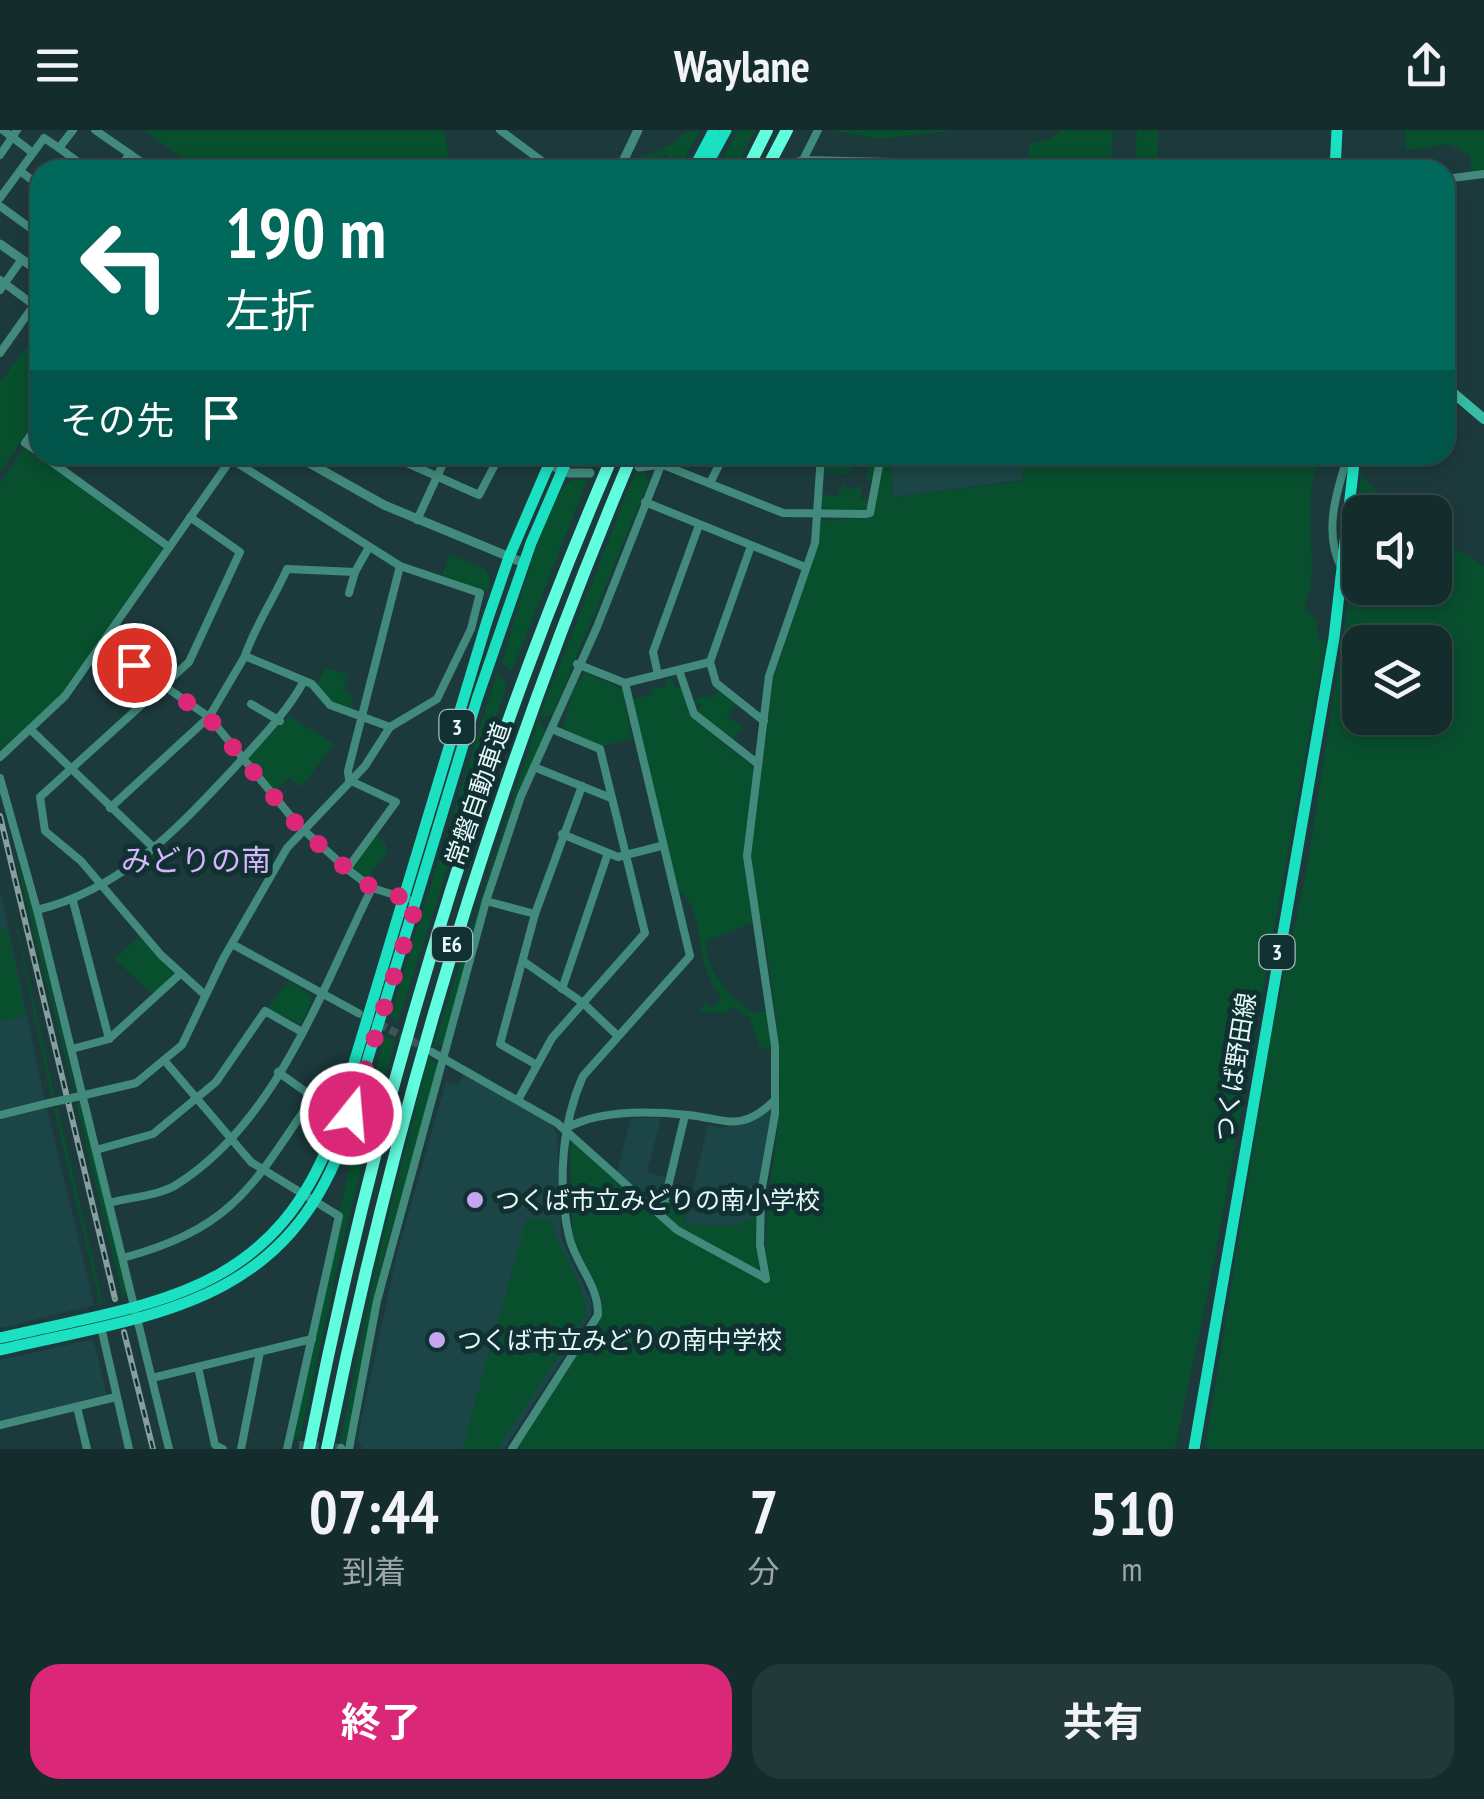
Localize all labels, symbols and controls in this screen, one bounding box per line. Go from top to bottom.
text: Waylane [674,36,810,94]
icon: menu [30,38,85,93]
icon: share [1399,38,1454,93]
text: 190 m [225,187,386,277]
icon: left [60,200,190,330]
text: 左折 [225,281,315,339]
icon: arrive [194,390,249,445]
text: その先 [60,395,174,444]
map controls [1342,495,1452,735]
button: sound [1342,495,1452,605]
pin [92,623,177,708]
button: layers [1342,625,1452,735]
icon: arrive [107,638,162,693]
road number: 3 [440,710,474,744]
street label: 常磐自動車道 [438,718,518,870]
district label: みどりの南 [121,840,271,879]
road number: E6 [432,927,472,961]
road number: 3 [1260,935,1294,969]
street label: つくば野田線 [1207,990,1263,1144]
position arrow [299,1062,403,1166]
place label: つくば市立みどりの南小学校 [495,1184,820,1216]
marker: つくば市立みどりの南小学校 [464,1189,486,1211]
place label: つくば市立みどりの南中学校 [457,1324,782,1356]
marker: つくば市立みどりの南中学校 [426,1329,448,1351]
text: 07:44 [309,1472,439,1550]
text: 7 [750,1472,778,1550]
text: 510 [1089,1474,1175,1552]
text: m [1121,1548,1142,1590]
text: 到着 [342,1550,406,1592]
text: 分 [748,1550,780,1592]
button: 終了 [30,1664,732,1779]
button: 共有 [752,1664,1454,1779]

